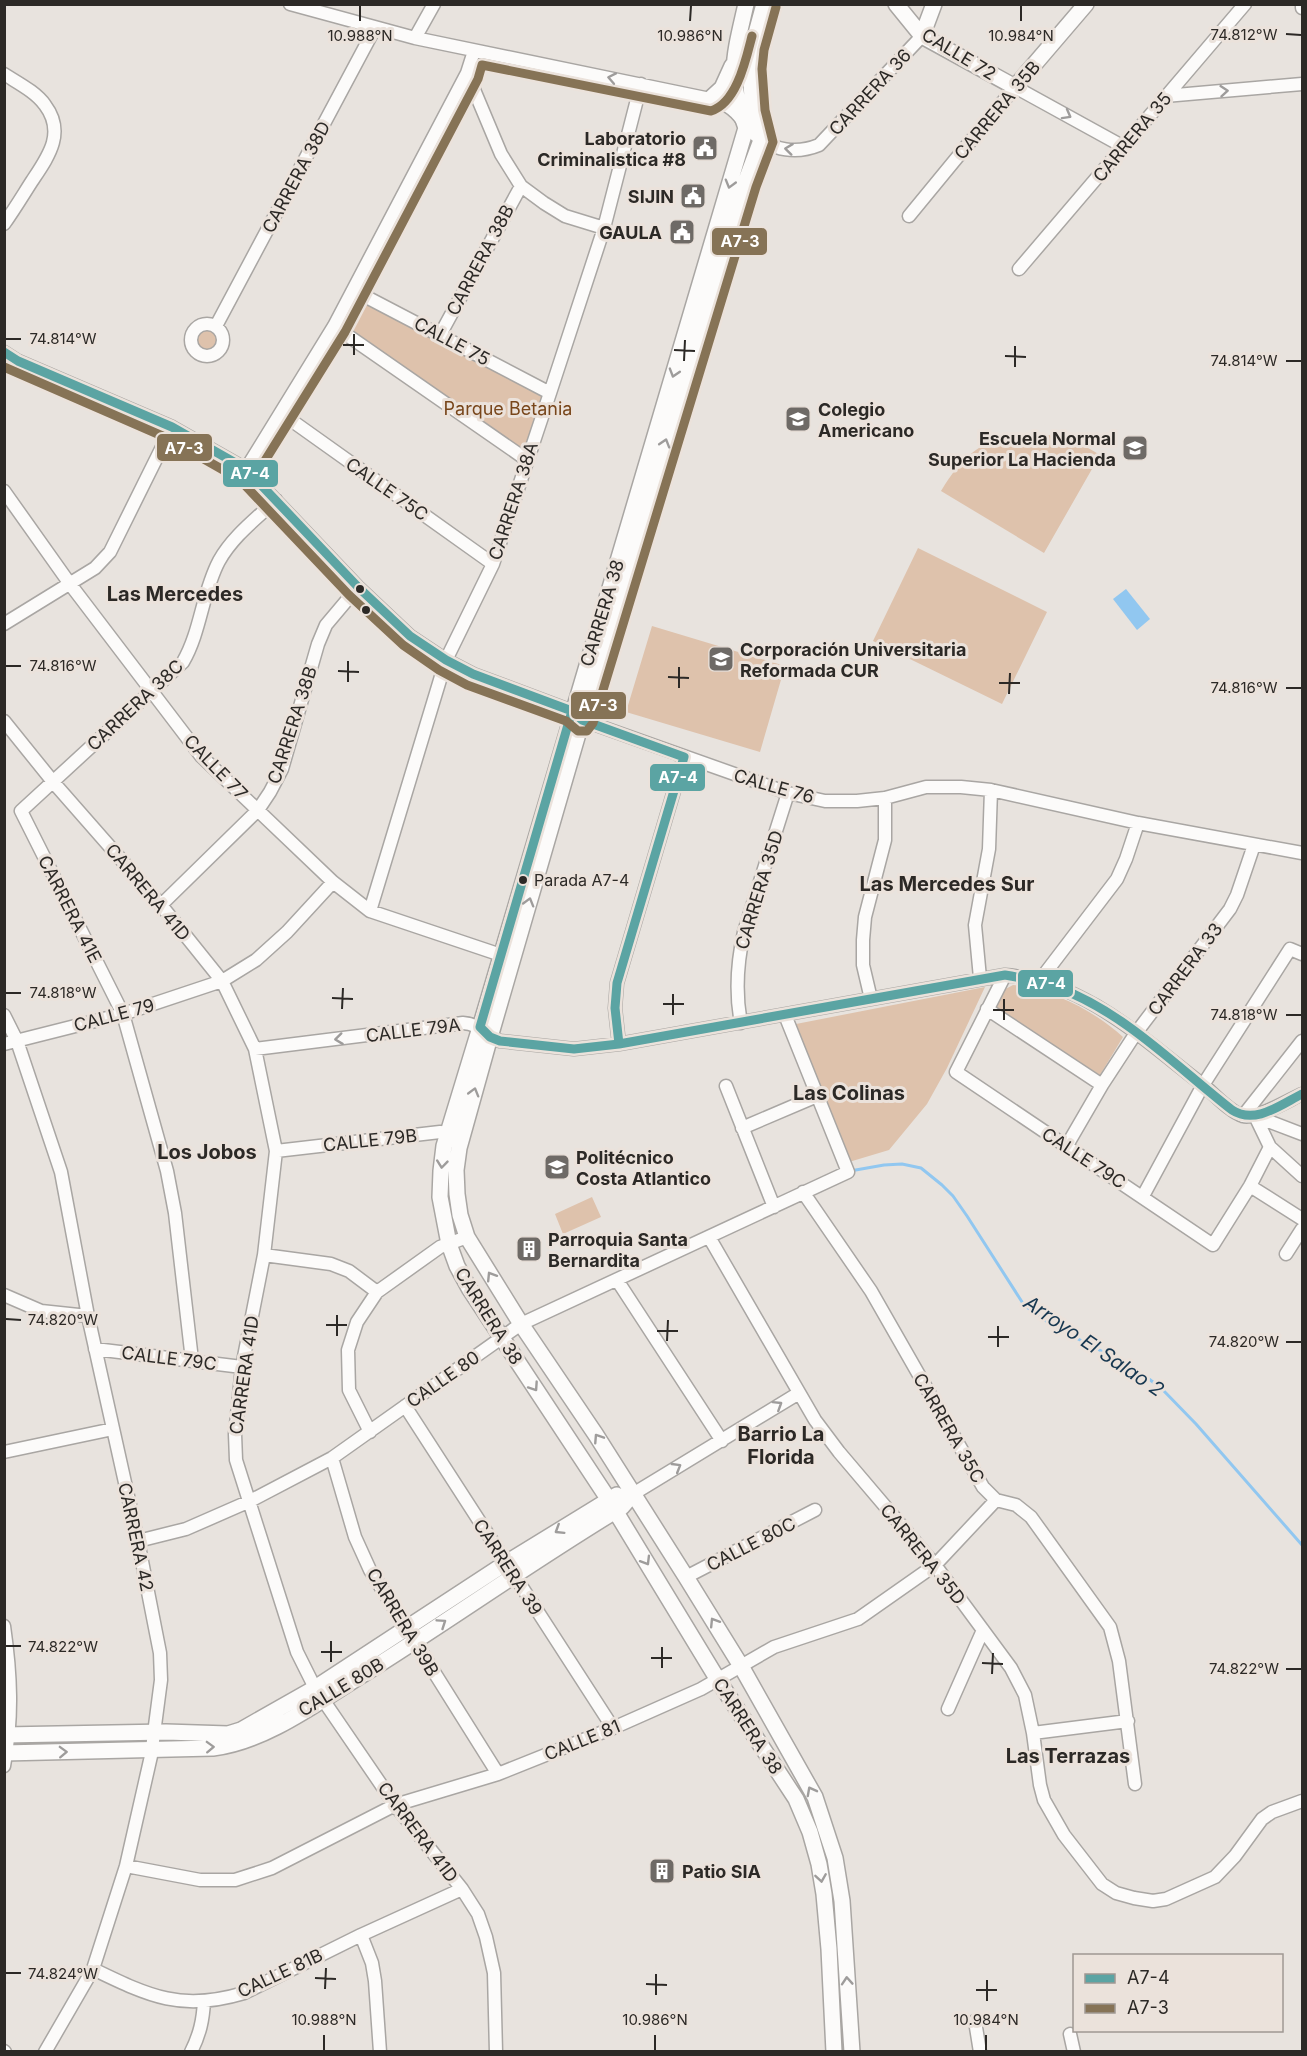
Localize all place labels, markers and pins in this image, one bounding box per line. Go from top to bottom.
place label: Laboratorio Criminalistica #8 [537,128,686,170]
public building icon: Laboratorio Criminalistica #8 [690,133,720,163]
public building icon: SIJIN [678,181,708,211]
place label: SIJIN [628,186,674,207]
public building icon: GAULA [667,217,697,247]
place label: GAULA [599,222,662,243]
place label: Colegio Americano [818,399,914,441]
school or university icon: Colegio Americano [783,404,813,434]
place label: Escuela Normal Superior La Hacienda [928,428,1116,470]
school or university icon: Escuela Normal Superior La Hacienda [1120,433,1150,463]
unlabelled marker [354,583,366,595]
unlabelled marker [360,604,372,616]
place label: Corporación Universitaria Reformada CUR [740,639,966,681]
school or university icon: Corporación Universitaria Reformada CUR [706,644,736,674]
place label: Parada A7-4 [534,870,629,890]
marker: Parada A7-4 [517,874,529,886]
place label: Politécnico Costa Atlantico [576,1147,711,1189]
school or university icon: Politécnico Costa Atlantico [542,1152,572,1182]
place label: Parroquia Santa Bernardita [548,1229,688,1271]
building icon: Parroquia Santa Bernardita [514,1234,544,1264]
building icon: Patio SIA [647,1856,677,1886]
place label: Patio SIA [682,1861,761,1882]

